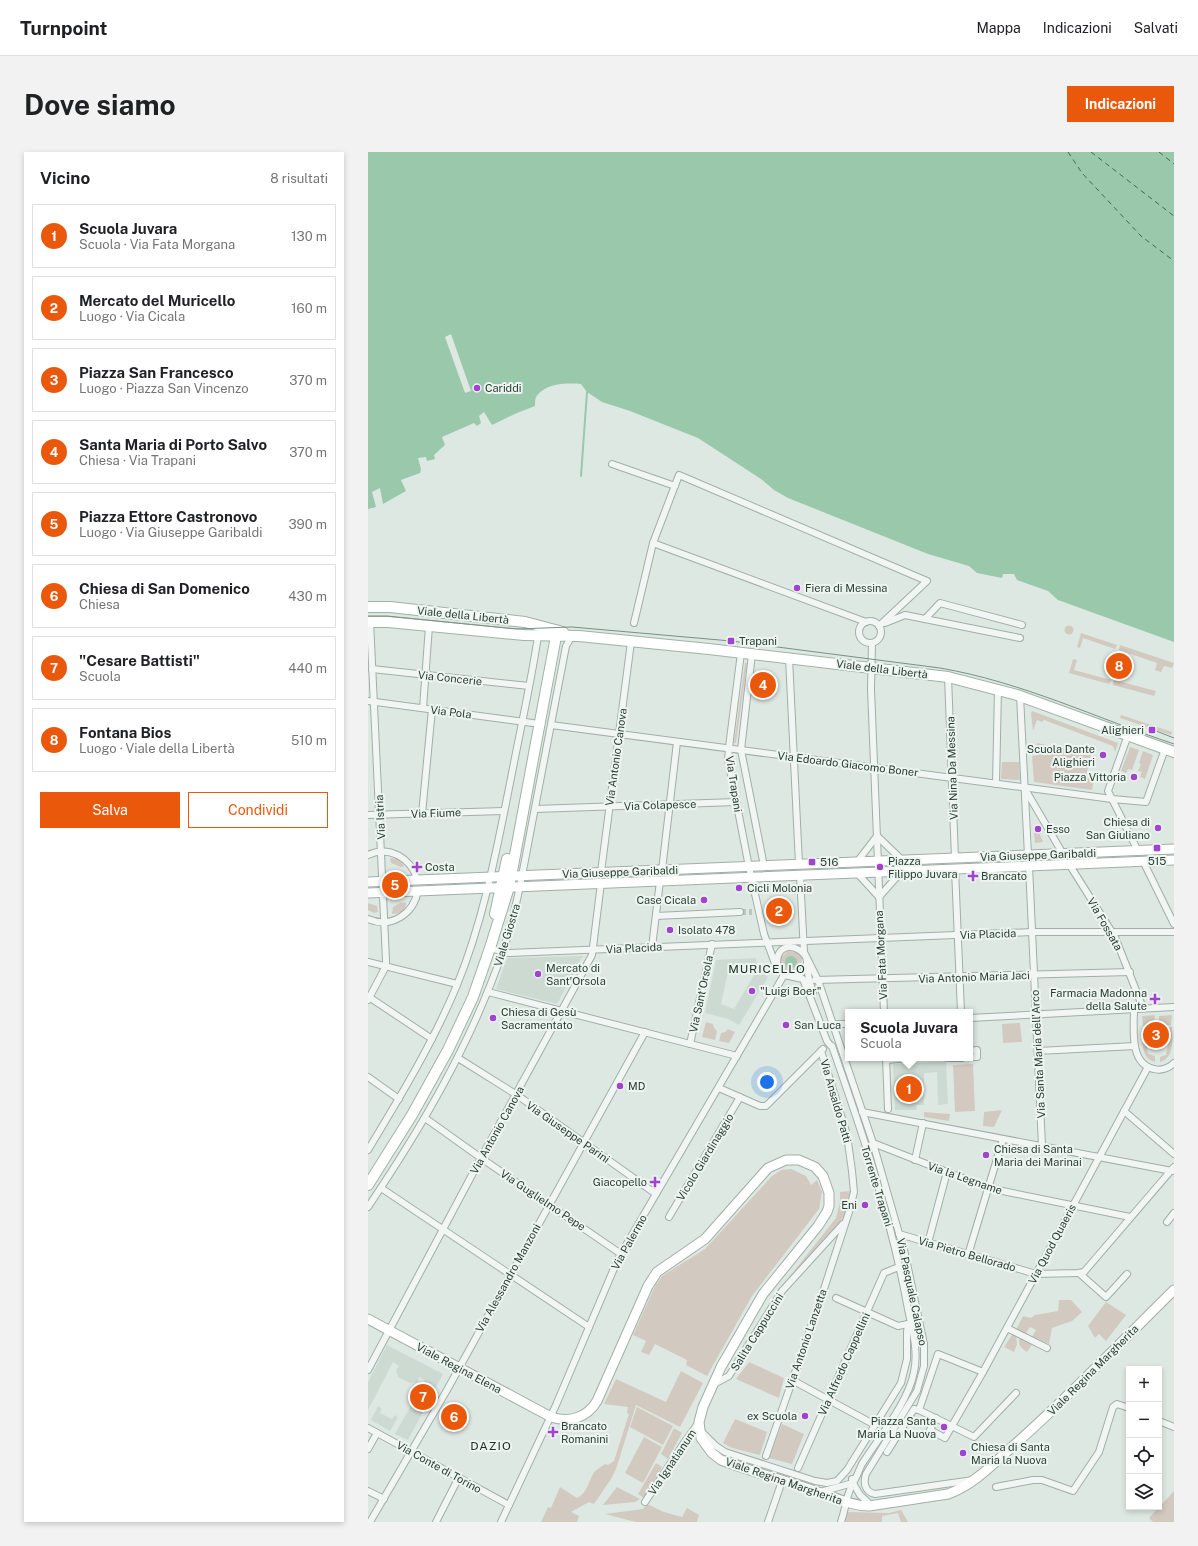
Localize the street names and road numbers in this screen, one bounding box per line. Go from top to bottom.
street label: Viale della Libertà [416,604,510,626]
street label: Viale della Libertà [835,657,929,681]
street label: Via Concerie [417,669,483,687]
street label: Via Pola [430,704,472,720]
street label: Via Antonio Canova [603,707,629,807]
street label: Via Nina Da Messina [944,716,960,820]
street label: Via Edoardo Giacomo Boner [777,749,919,779]
street label: Via Trapani [724,755,744,813]
street label: Via Istria [373,794,387,840]
street label: Via Colapesce [624,798,696,812]
street label: Via Fiume [411,806,461,820]
street label: Via Giuseppe Garibaldi [980,847,1096,863]
street label: Via Giuseppe Garibaldi [562,864,678,880]
street label: Via Fossata [1085,896,1125,952]
street label: Viale Giostra [492,902,522,968]
street label: Via Fata Morgana [873,910,889,1000]
street label: Via Placida [960,927,1016,941]
street label: Via Placida [605,941,663,955]
street label: Via Sant'Orsola [687,954,715,1034]
street label: Via Antonio Maria Jaci [918,969,1030,985]
street label: Via Santa Maria dell'Arco [1029,990,1047,1118]
street label: Via Ansaldo Patti [818,1058,854,1144]
street label: Via Antonio Canova [468,1084,526,1176]
street label: Via Giuseppe Parini [524,1099,612,1165]
street label: Vicolo Giardinaggio [674,1111,736,1203]
street label: Torrente Trapani [859,1144,895,1228]
street label: Via la Legname [926,1160,1004,1196]
street label: Via Guglielmo Pepe [498,1167,588,1233]
street label: Via Quod Quaeris [1026,1202,1078,1286]
street label: Via Palermo [609,1212,649,1272]
street label: Via Alessandro Manzoni [473,1222,543,1334]
street label: Via Pietro Bellorado [917,1234,1017,1274]
street label: Via Pasquale Calapso [895,1237,929,1347]
street label: Via Antonio Lanzetta [783,1287,829,1391]
street label: Salita Cappuccini [728,1291,786,1373]
street label: Via Alfredo Cappellini [816,1311,872,1417]
street label: Viale Regina Margherita [1045,1322,1141,1418]
street label: Viale Regina Elena [414,1340,504,1396]
street label: Via Ignatianum [646,1427,698,1497]
street label: Via Conte di Torino [394,1439,484,1495]
street label: Viale Regina Margherita [724,1455,844,1507]

